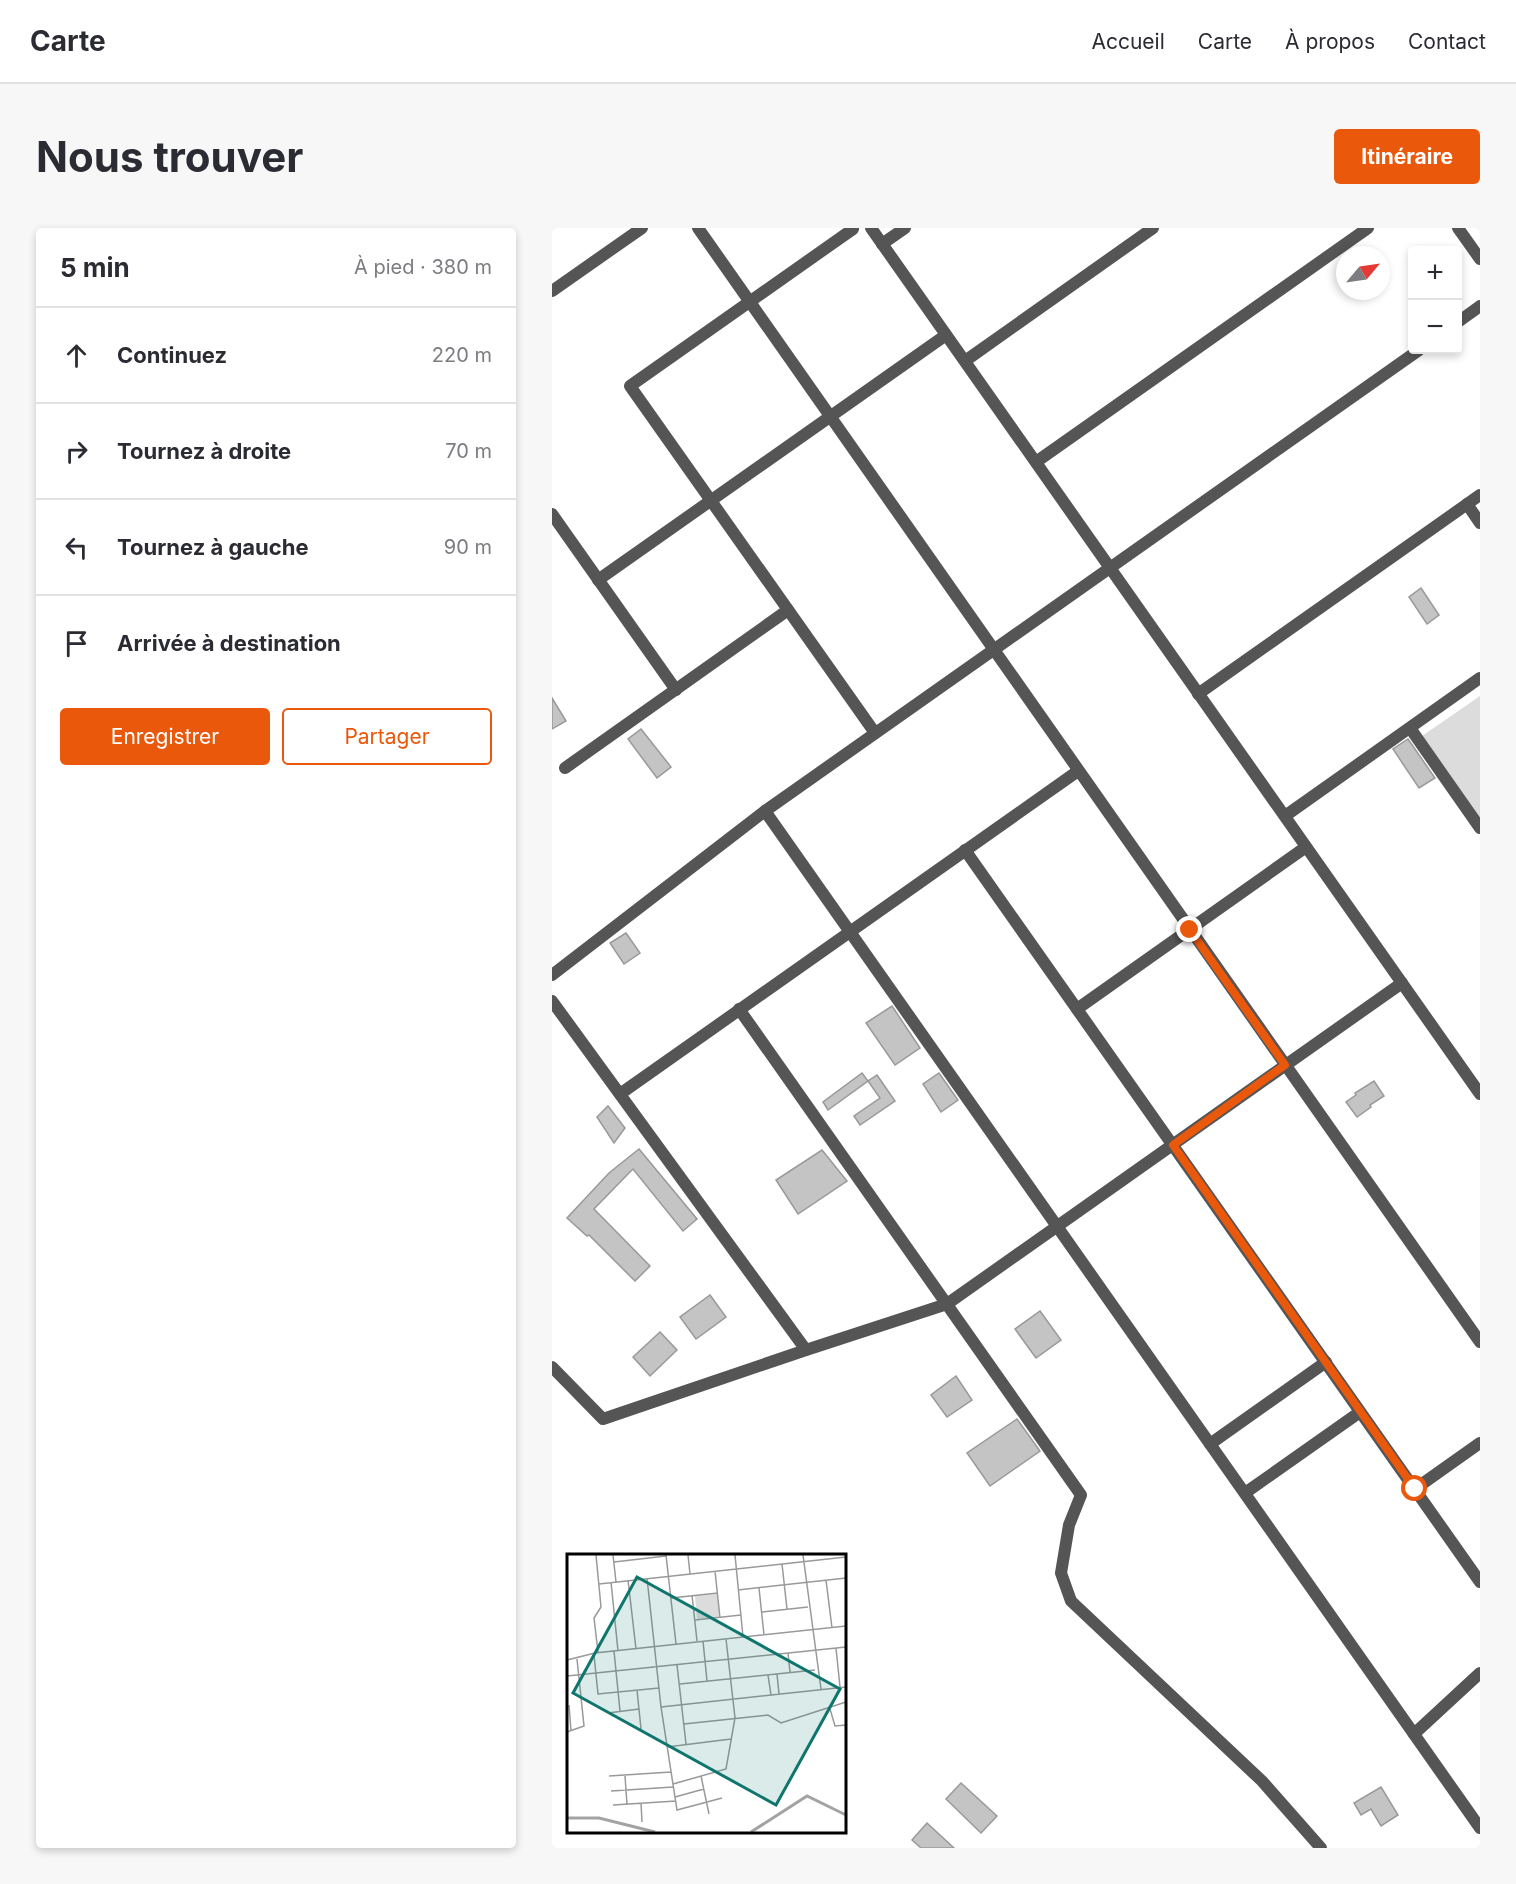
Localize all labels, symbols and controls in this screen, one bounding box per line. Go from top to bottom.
text: Carte [30,24,106,58]
text: Accueil [1091,29,1165,54]
text: Carte [1198,29,1252,54]
text: À propos [1285,29,1375,54]
text: Contact [1408,29,1486,54]
button: Itinéraire [1334,129,1480,184]
text: Nous trouver [36,131,303,182]
north arrow [1336,246,1390,300]
map controls [1408,246,1462,354]
button: + [1408,246,1462,300]
text: 5 min [60,252,130,283]
text: À pied · 380 m [354,255,492,279]
button: − [1408,300,1462,354]
icon: ahead [60,339,93,372]
text: Continuez [117,342,227,368]
text: 220 m [432,343,492,367]
icon: right [60,435,93,468]
text: Tournez à droite [117,438,291,464]
text: 70 m [445,439,492,463]
icon: left [60,531,93,564]
text: Tournez à gauche [117,534,309,560]
text: 90 m [444,535,492,559]
icon: arrive [60,627,93,660]
text: Arrivée à destination [117,630,341,656]
button: Enregistrer [60,708,270,765]
button: Partager [282,708,492,765]
route end [1176,916,1202,942]
route start [1401,1475,1427,1501]
inset map [567,1554,846,1833]

